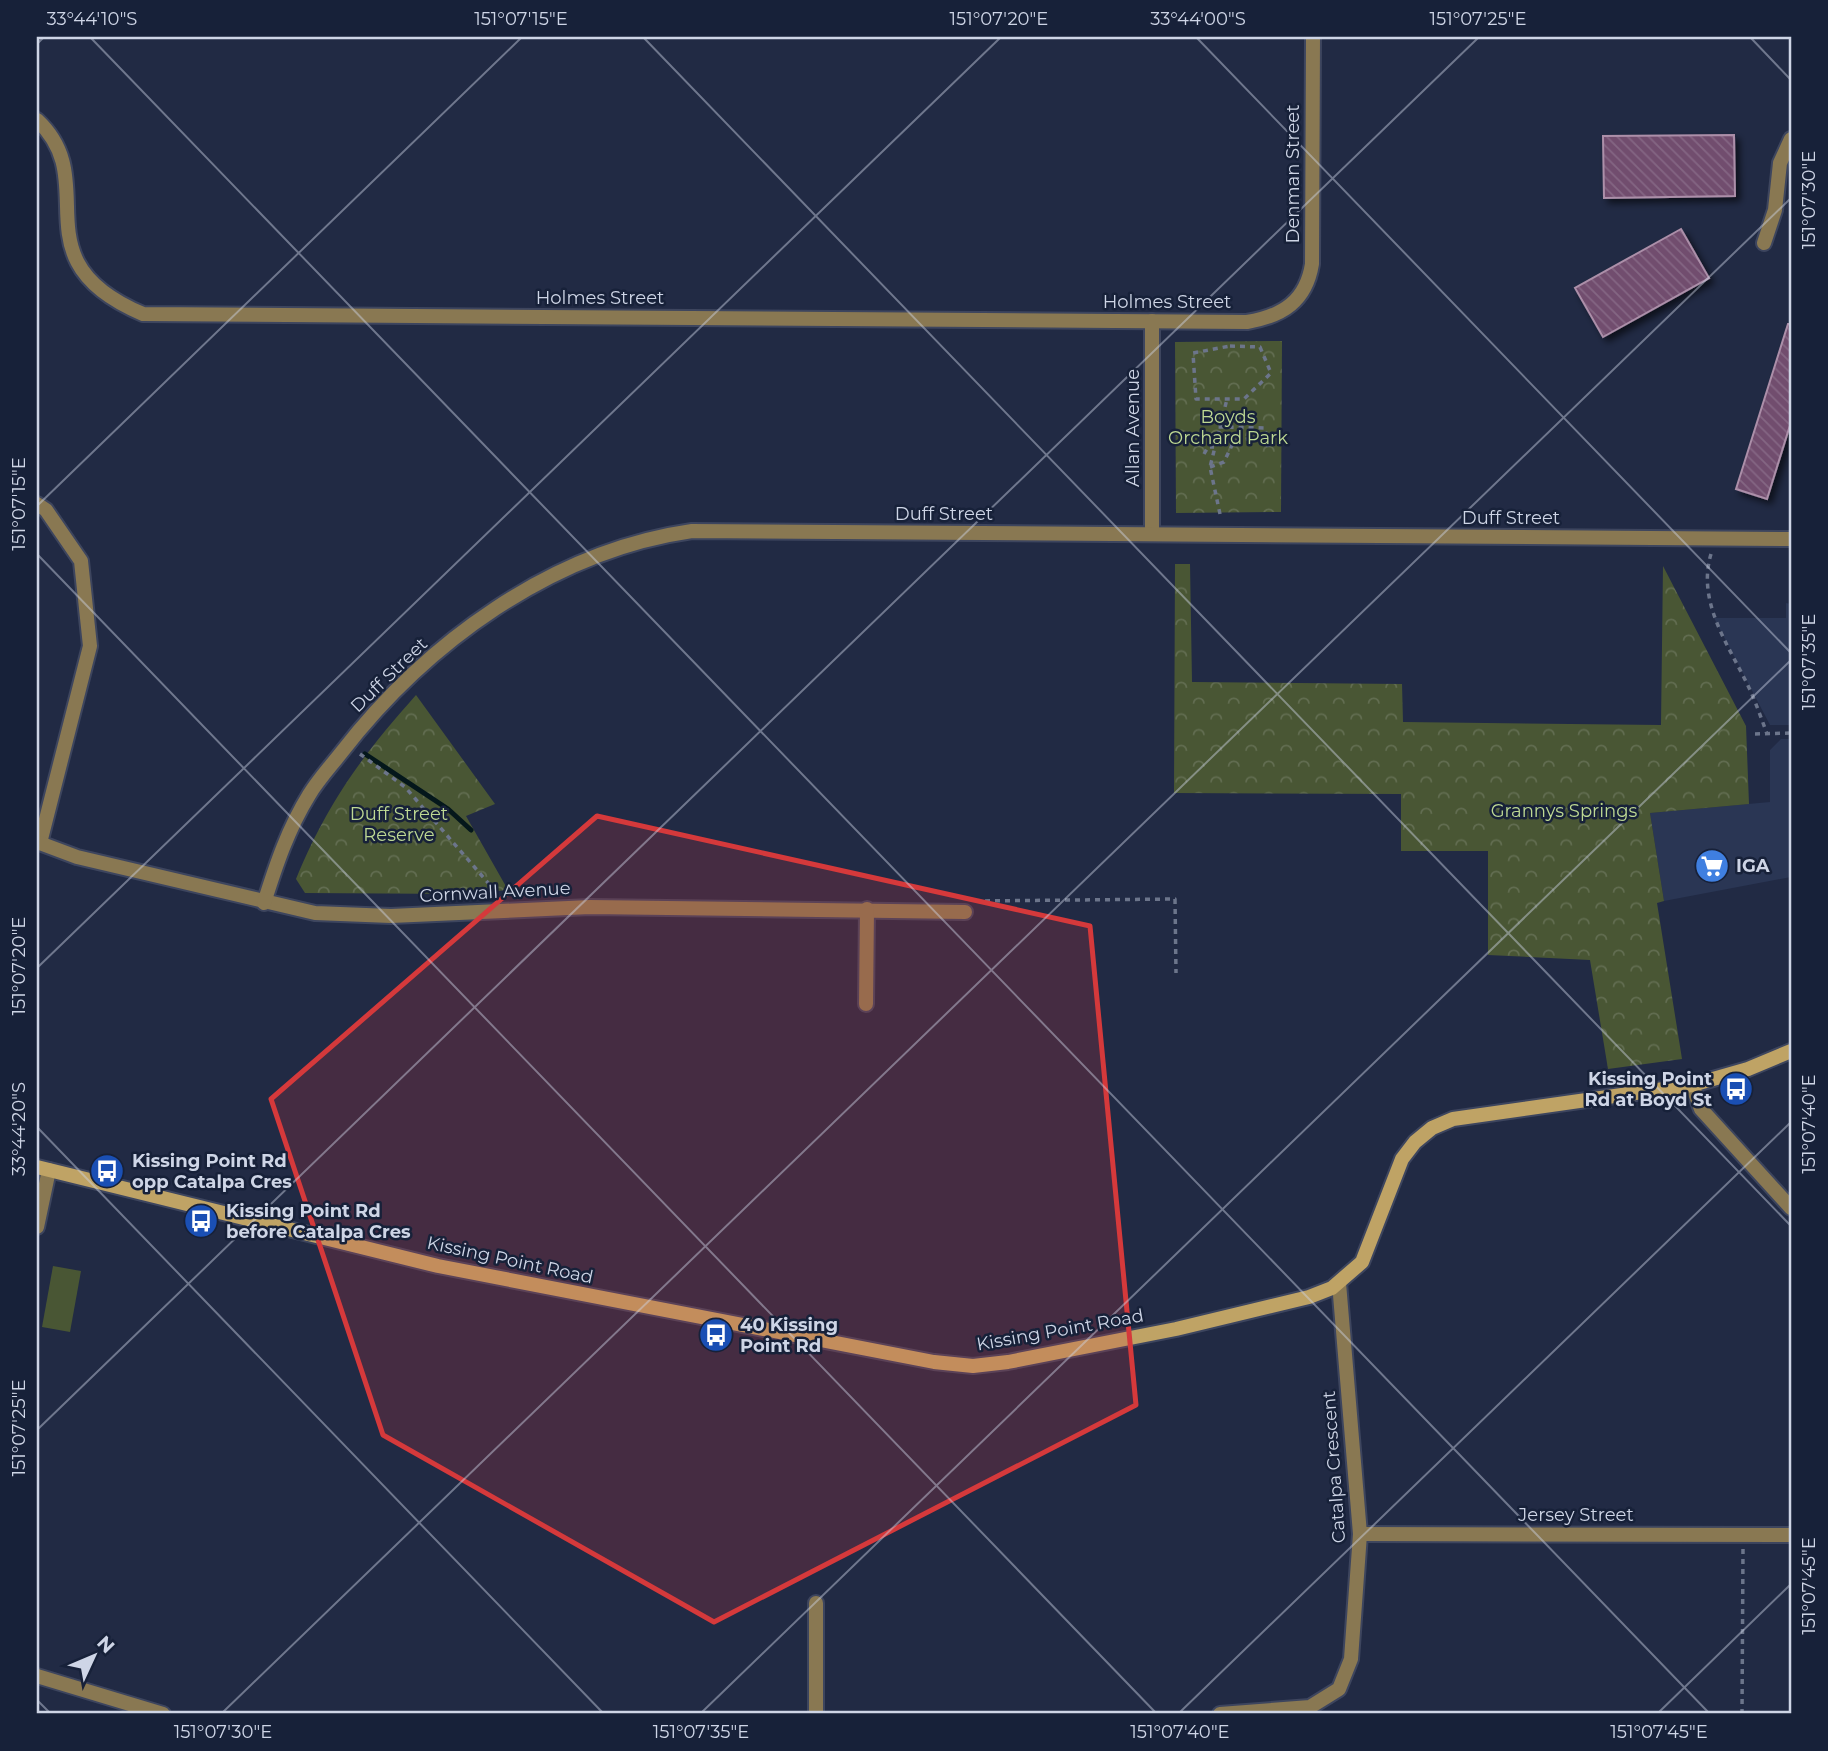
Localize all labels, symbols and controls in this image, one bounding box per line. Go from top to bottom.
text: 33°44'10"S [47,8,137,30]
text: 151°07'15"E [474,8,568,30]
text: 151°07'20"E [950,8,1048,30]
text: 33°44'00"S [1150,8,1246,30]
text: 151°07'25"E [1430,8,1526,30]
street label: Denman Street [1282,105,1304,243]
text: 151°07'30"E [1798,151,1820,249]
street label: Holmes Street [536,287,664,309]
street label: Holmes Street [1103,291,1231,313]
street label: Allan Avenue [1122,369,1144,487]
park label: Boyds Orchard Park [1168,406,1288,449]
text: 151°07'15"E [8,457,30,551]
street label: Duff Street [895,503,993,525]
street label: Duff Street [1462,507,1560,529]
text: 151°07'35"E [1798,614,1820,710]
street label: Duff Street [346,633,432,717]
park label: Grannys Springs [1491,800,1638,822]
park label: Duff Street Reserve [350,803,448,846]
supermarket icon: IGA [1693,847,1731,885]
place label: IGA [1736,855,1770,877]
street label: Cornwall Avenue [419,877,571,907]
text: 151°07'20"E [8,917,30,1015]
place label: Kissing Point Rd at Boyd St [1585,1068,1712,1111]
bus stop icon: Kissing Point Rd at Boyd St [1717,1070,1755,1108]
text: 151°07'40"E [1798,1074,1820,1174]
text: 33°44'20"S [8,1082,30,1176]
place label: Kissing Point Rd opp Catalpa Cres [132,1150,292,1193]
bus stop icon: Kissing Point Rd opp Catalpa Cres [88,1152,126,1190]
place label: Kissing Point Rd before Catalpa Cres [226,1200,411,1243]
bus stop icon: Kissing Point Rd before Catalpa Cres [182,1202,220,1240]
street label: Kissing Point Road [425,1232,595,1288]
street label: Kissing Point Road [975,1304,1145,1356]
place label: 40 Kissing Point Rd [740,1314,838,1357]
bus stop icon: 40 Kissing Point Rd [697,1316,735,1354]
text: 151°07'25"E [8,1380,30,1476]
street label: Catalpa Crescent [1318,1390,1350,1544]
street label: Jersey Street [1517,1504,1634,1526]
text: 151°07'45"E [1798,1537,1820,1635]
north arrow [60,1622,130,1692]
text: N [92,1631,119,1658]
text: 151°07'30"E [174,1721,272,1743]
text: 151°07'35"E [653,1721,749,1743]
text: 151°07'40"E [1130,1721,1230,1743]
text: 151°07'45"E [1610,1721,1708,1743]

